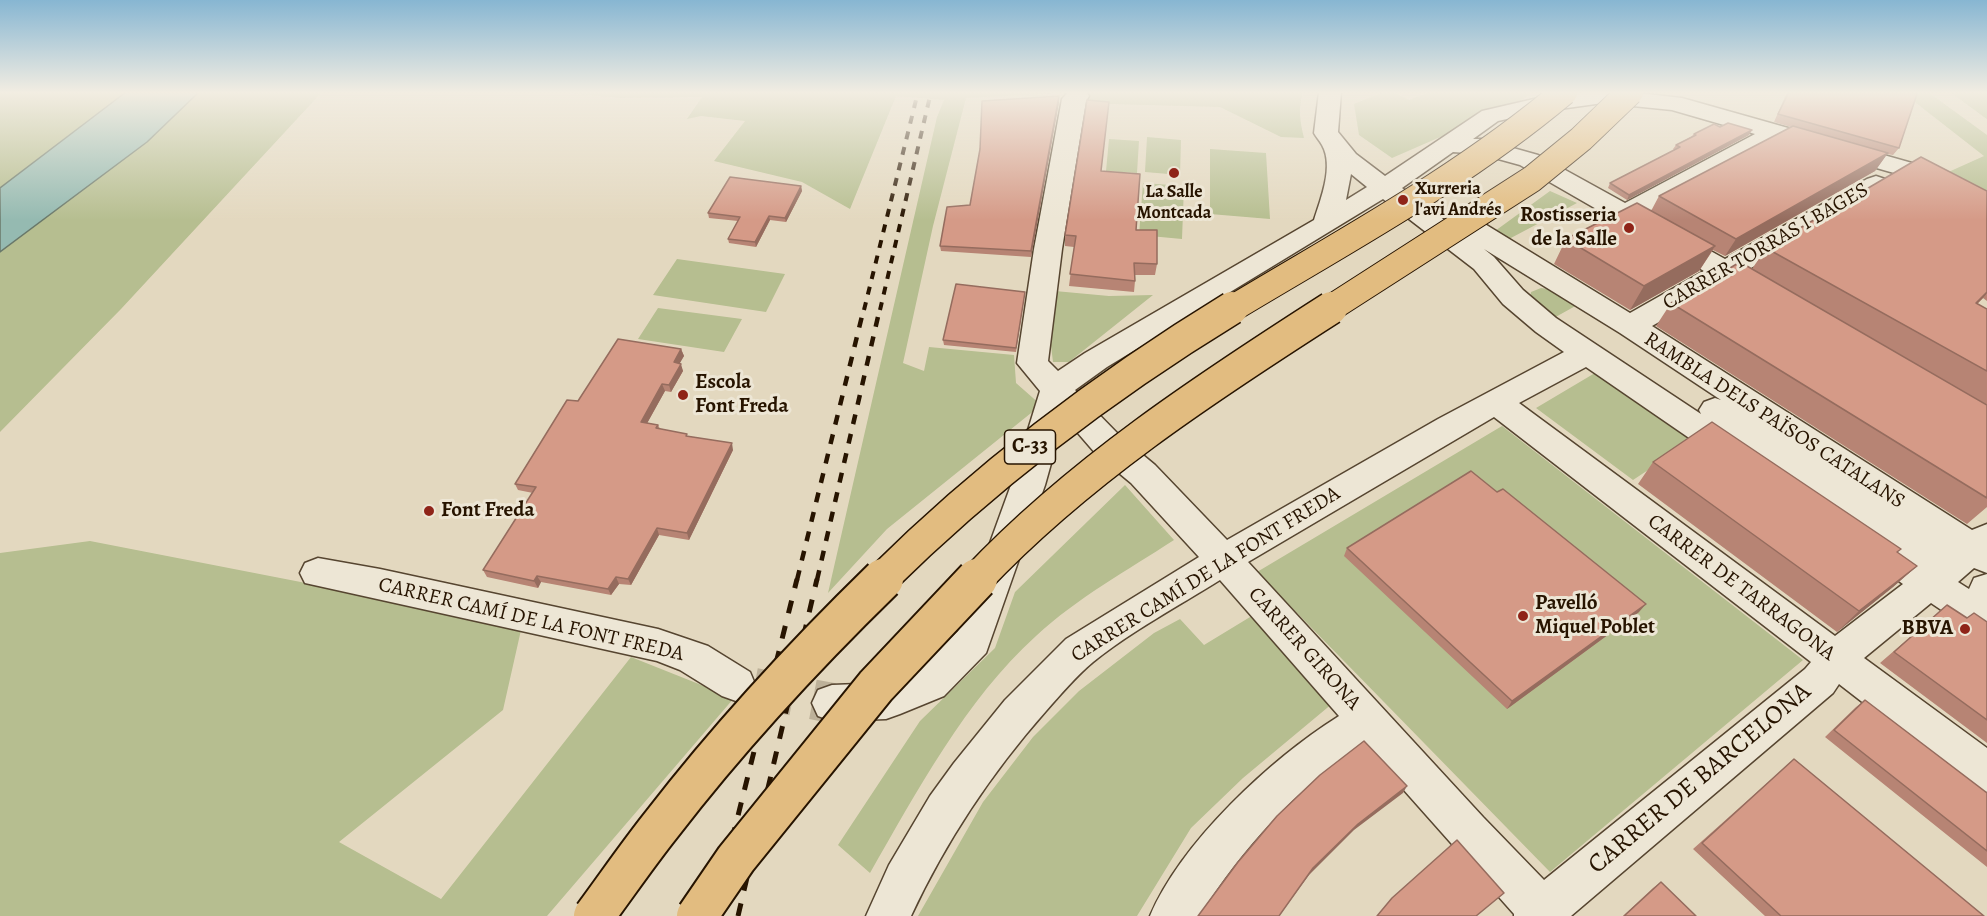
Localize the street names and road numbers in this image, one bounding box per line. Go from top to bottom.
street label: CARRER TORRAS I BAGES [1659,178,1873,316]
street label: RAMBLA DELS PAÏSOS CATALANS [1639,327,1909,515]
road number: C-33 [1004,430,1056,464]
street label: CARRER CAMÍ DE LA FONT FREDA [1067,482,1345,668]
street label: CARRER DE TARRAGONA [1642,509,1840,667]
street label: CARRER CAMÍ DE LA FONT FREDA [376,573,686,667]
street label: CARRER GIRONA [1242,582,1366,716]
street label: CARRER DE BARCELONA [1582,677,1818,881]

